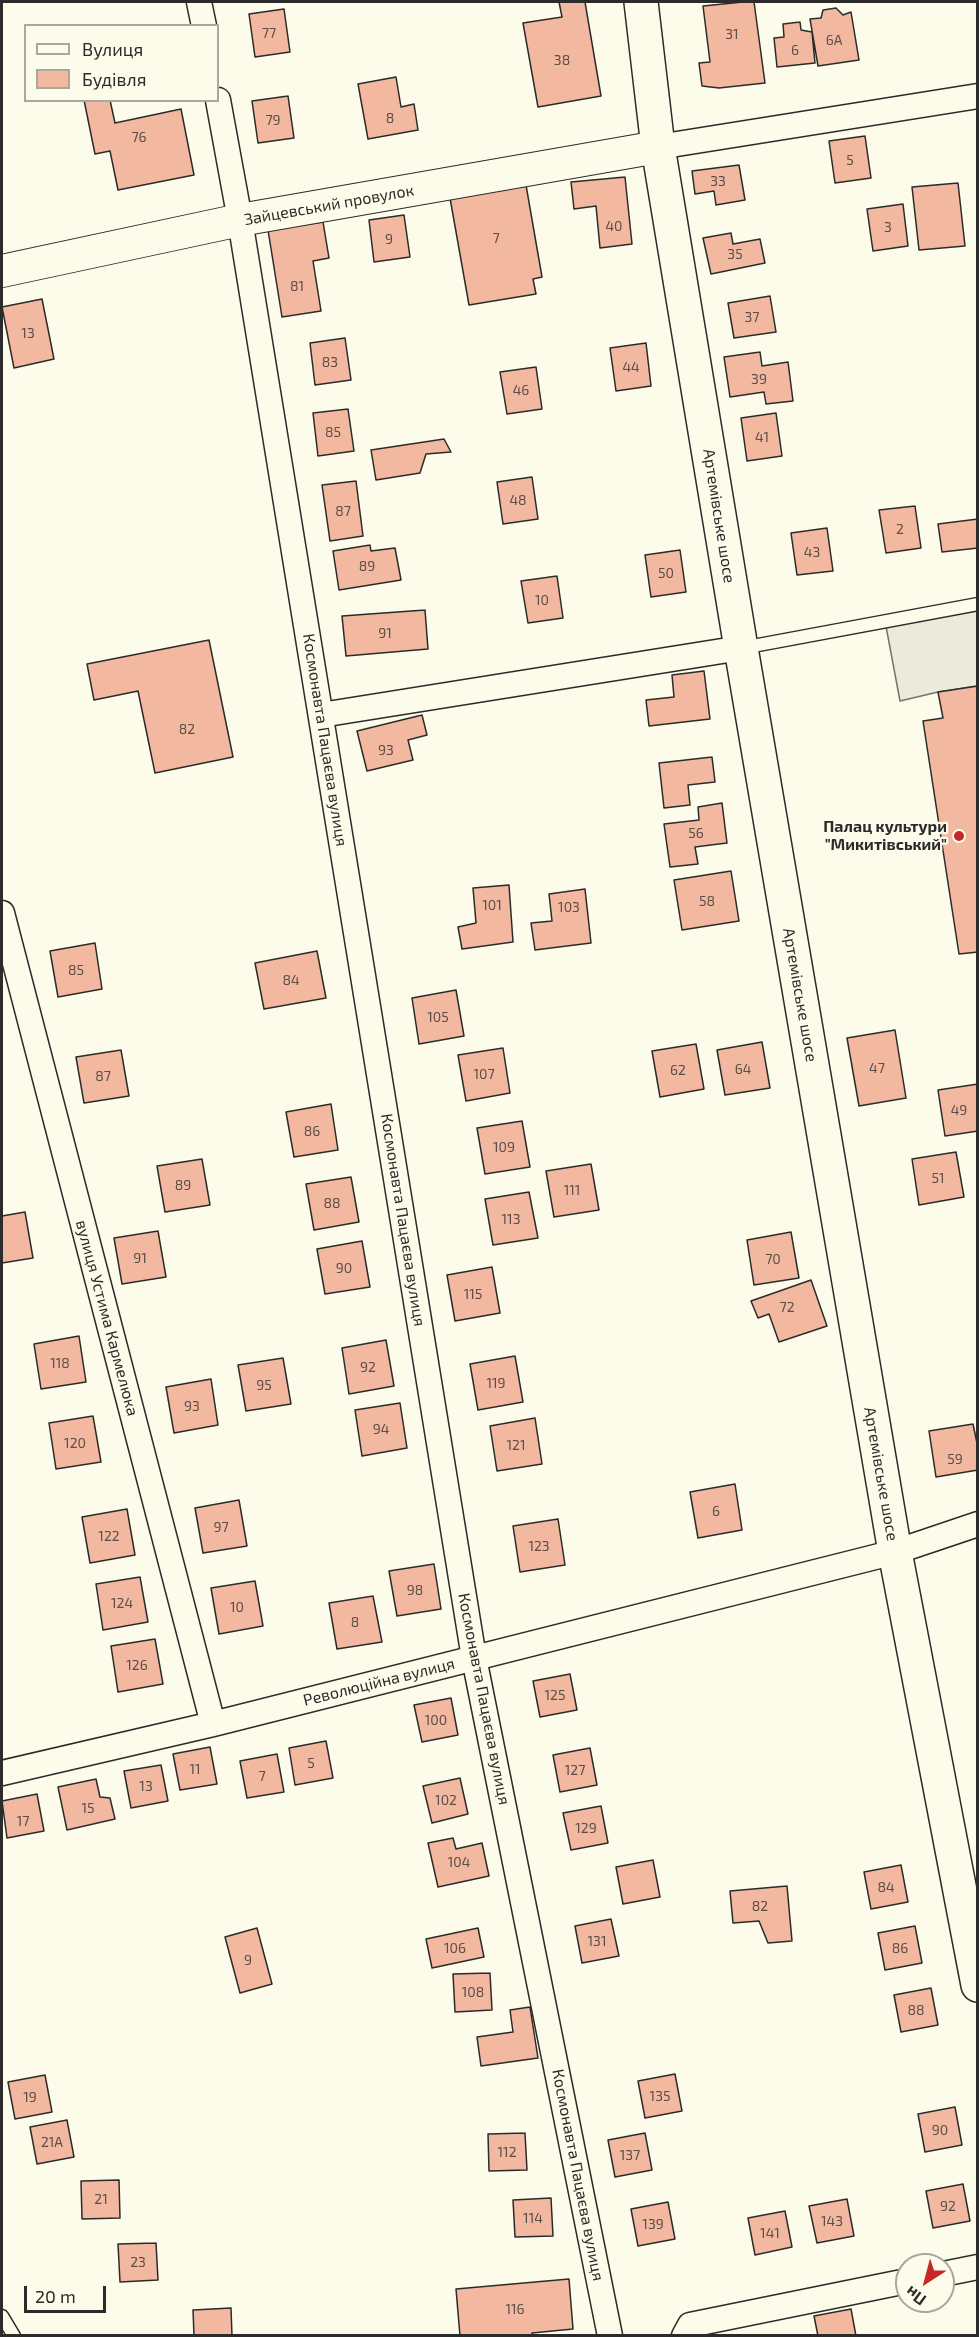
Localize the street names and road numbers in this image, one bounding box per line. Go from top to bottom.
street label: Зайцевський провулок [243,181,415,229]
street label: Артемівське шосе [699,447,739,585]
street label: Космонавта Пацаєва вулиця [299,632,351,848]
street label: Артемівське шосе [779,927,821,1063]
street label: Космонавта Пацаєва вулиця [377,1112,429,1328]
street label: вулиця Устима Кармелюка [72,1218,142,1418]
street label: Артемівське шосе [860,1406,902,1542]
street label: Космонавта Пацаєва вулиця [454,1591,514,1807]
street label: Революційна вулиця [301,1654,457,1710]
street label: Космонавта Пацаєва вулиця [548,2067,608,2283]

